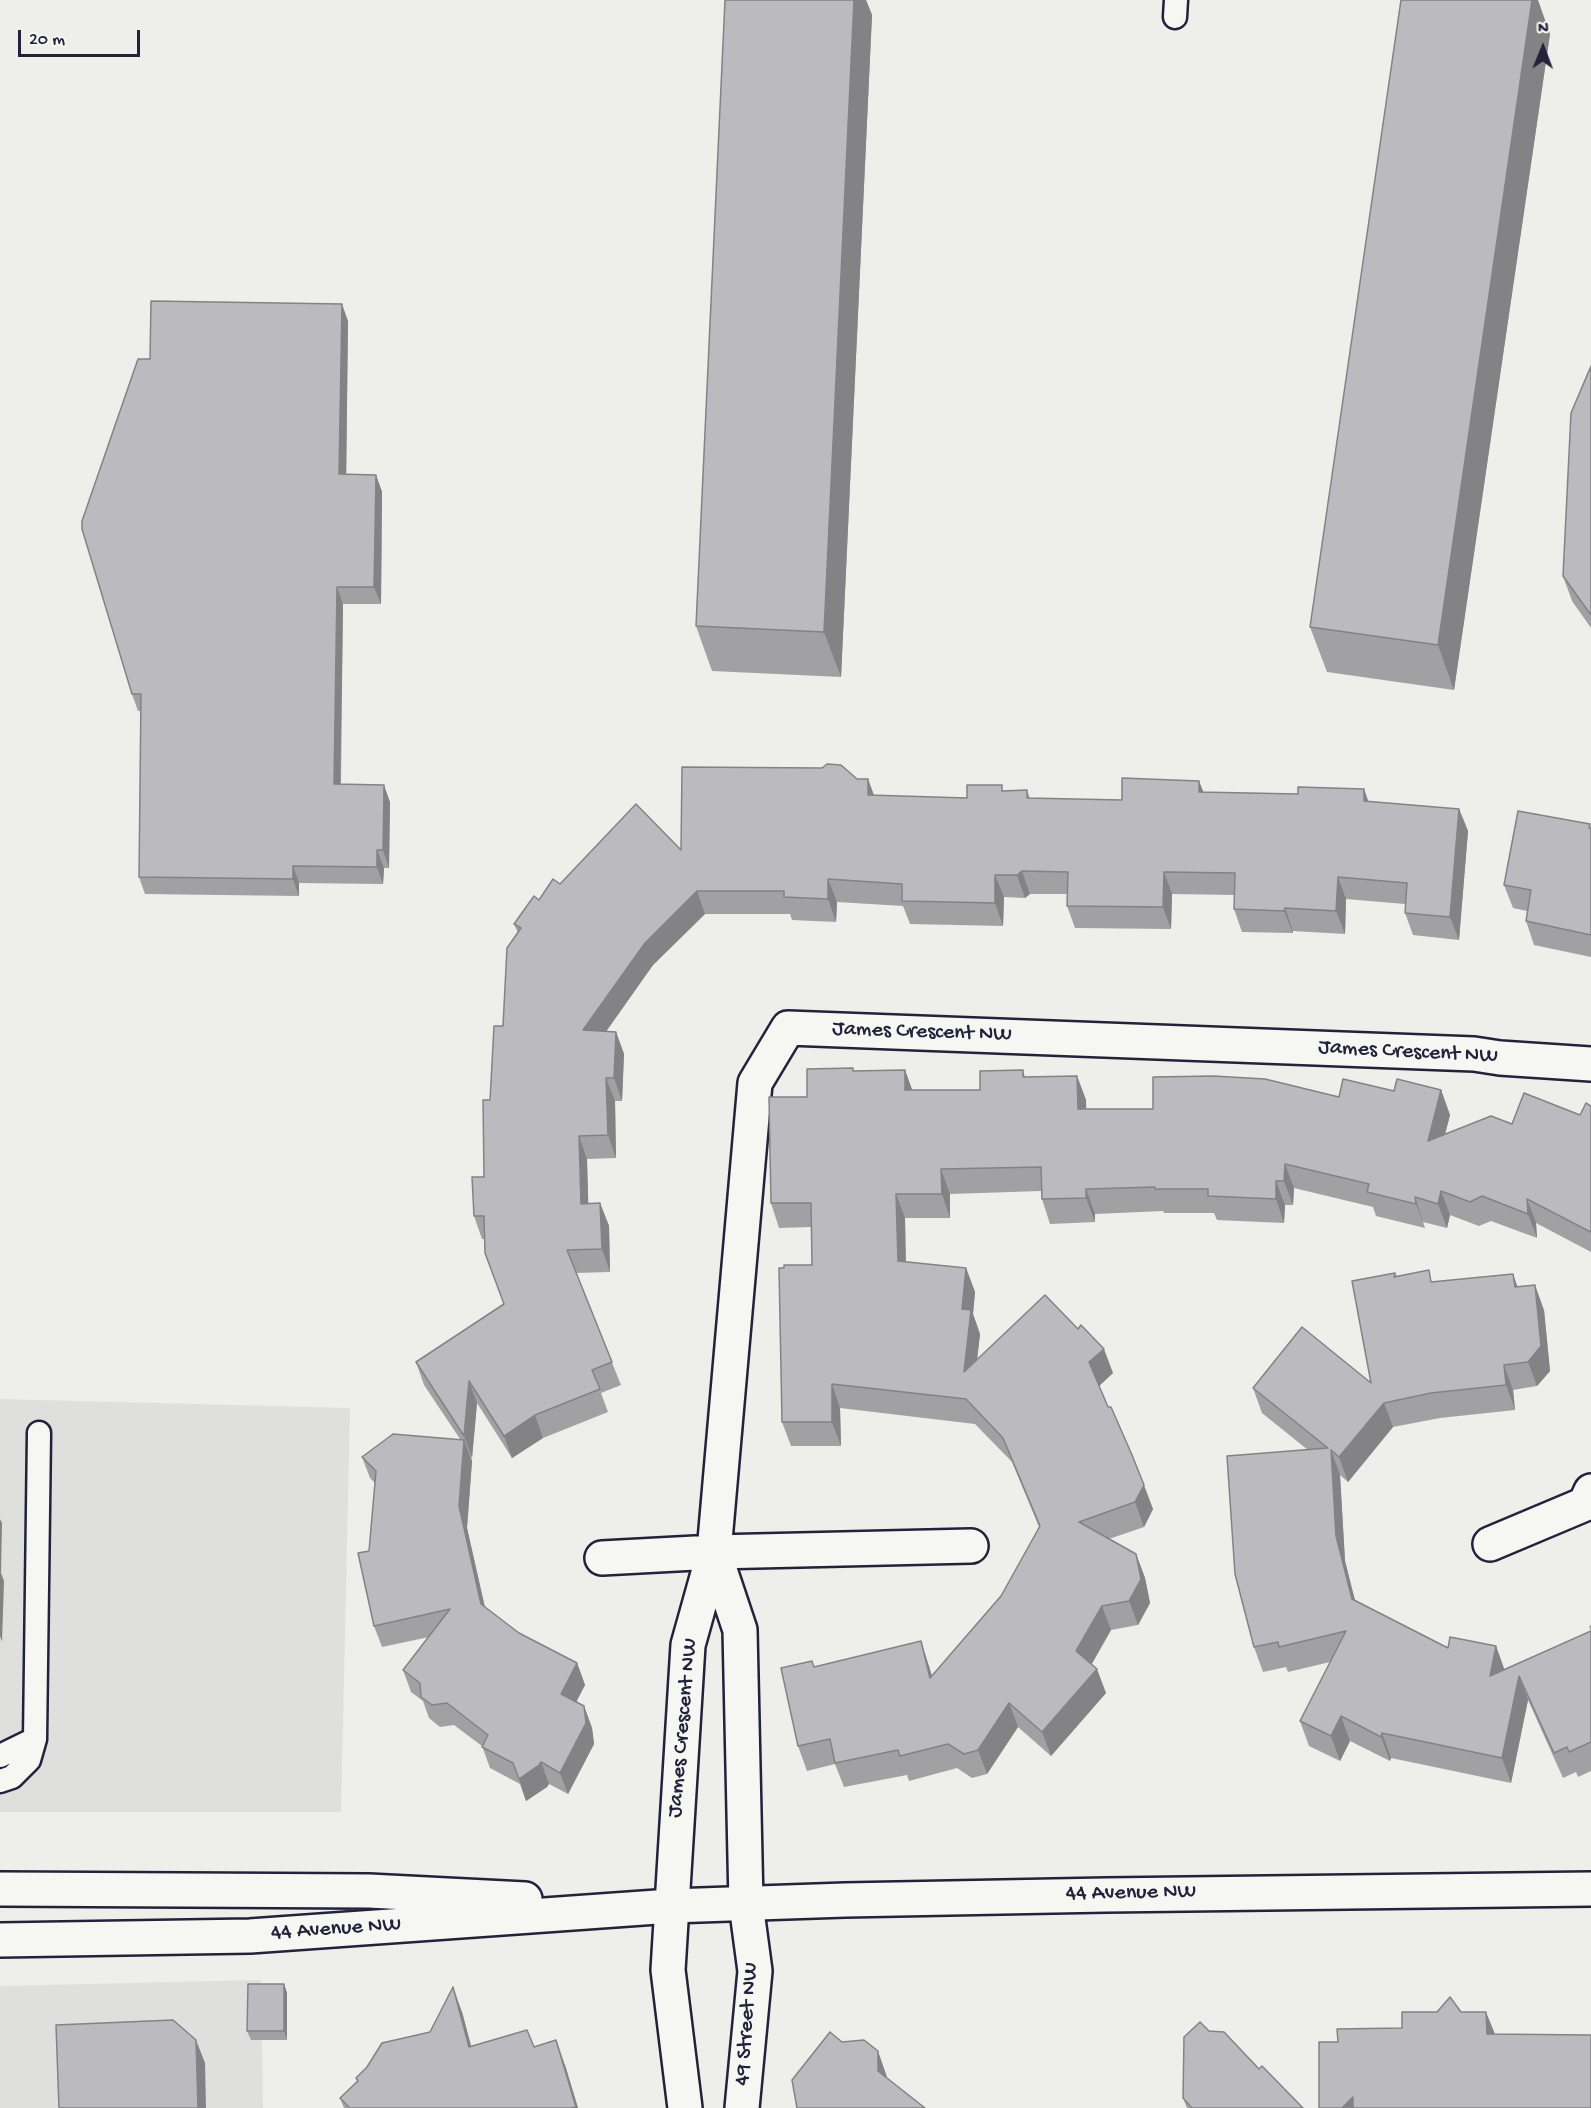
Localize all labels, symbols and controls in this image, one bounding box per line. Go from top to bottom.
scale bar [21,18,142,56]
north arrow [1513,18,1573,78]
text: N [1538,20,1549,39]
text: 20 m [29,30,65,51]
street label: James Crescent NW [832,1017,1012,1049]
street label: James Crescent NW [1318,1035,1498,1071]
street label: James Crescent NW [663,1637,705,1819]
street label: 44 Avenue NW [1066,1880,1196,1908]
street label: 44 Avenue NW [270,1912,402,1948]
street label: 49 Street NW [731,1961,765,2087]

